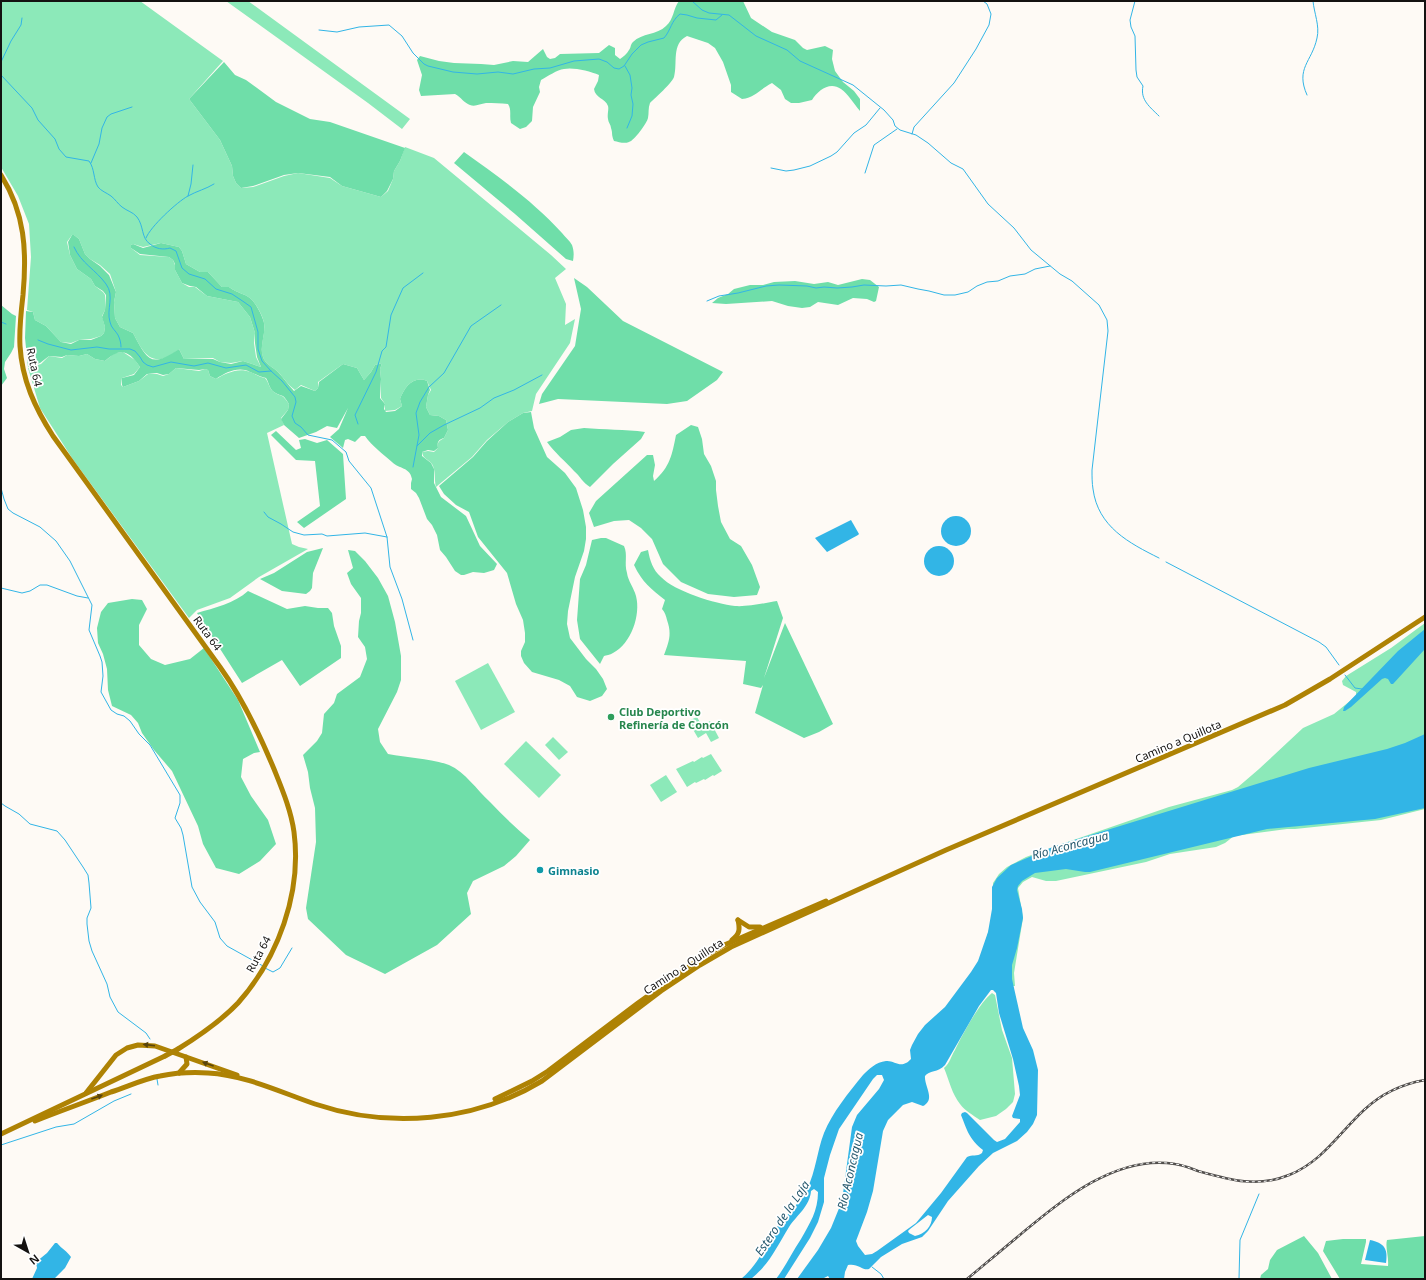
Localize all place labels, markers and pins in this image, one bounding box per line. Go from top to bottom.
place label: Club Deportivo Refinería de Concón [619,704,729,732]
marker: Club Deportivo Refinería de Concón [606,712,616,722]
place label: Gimnasio [548,863,600,878]
marker: Gimnasio [535,865,545,875]

